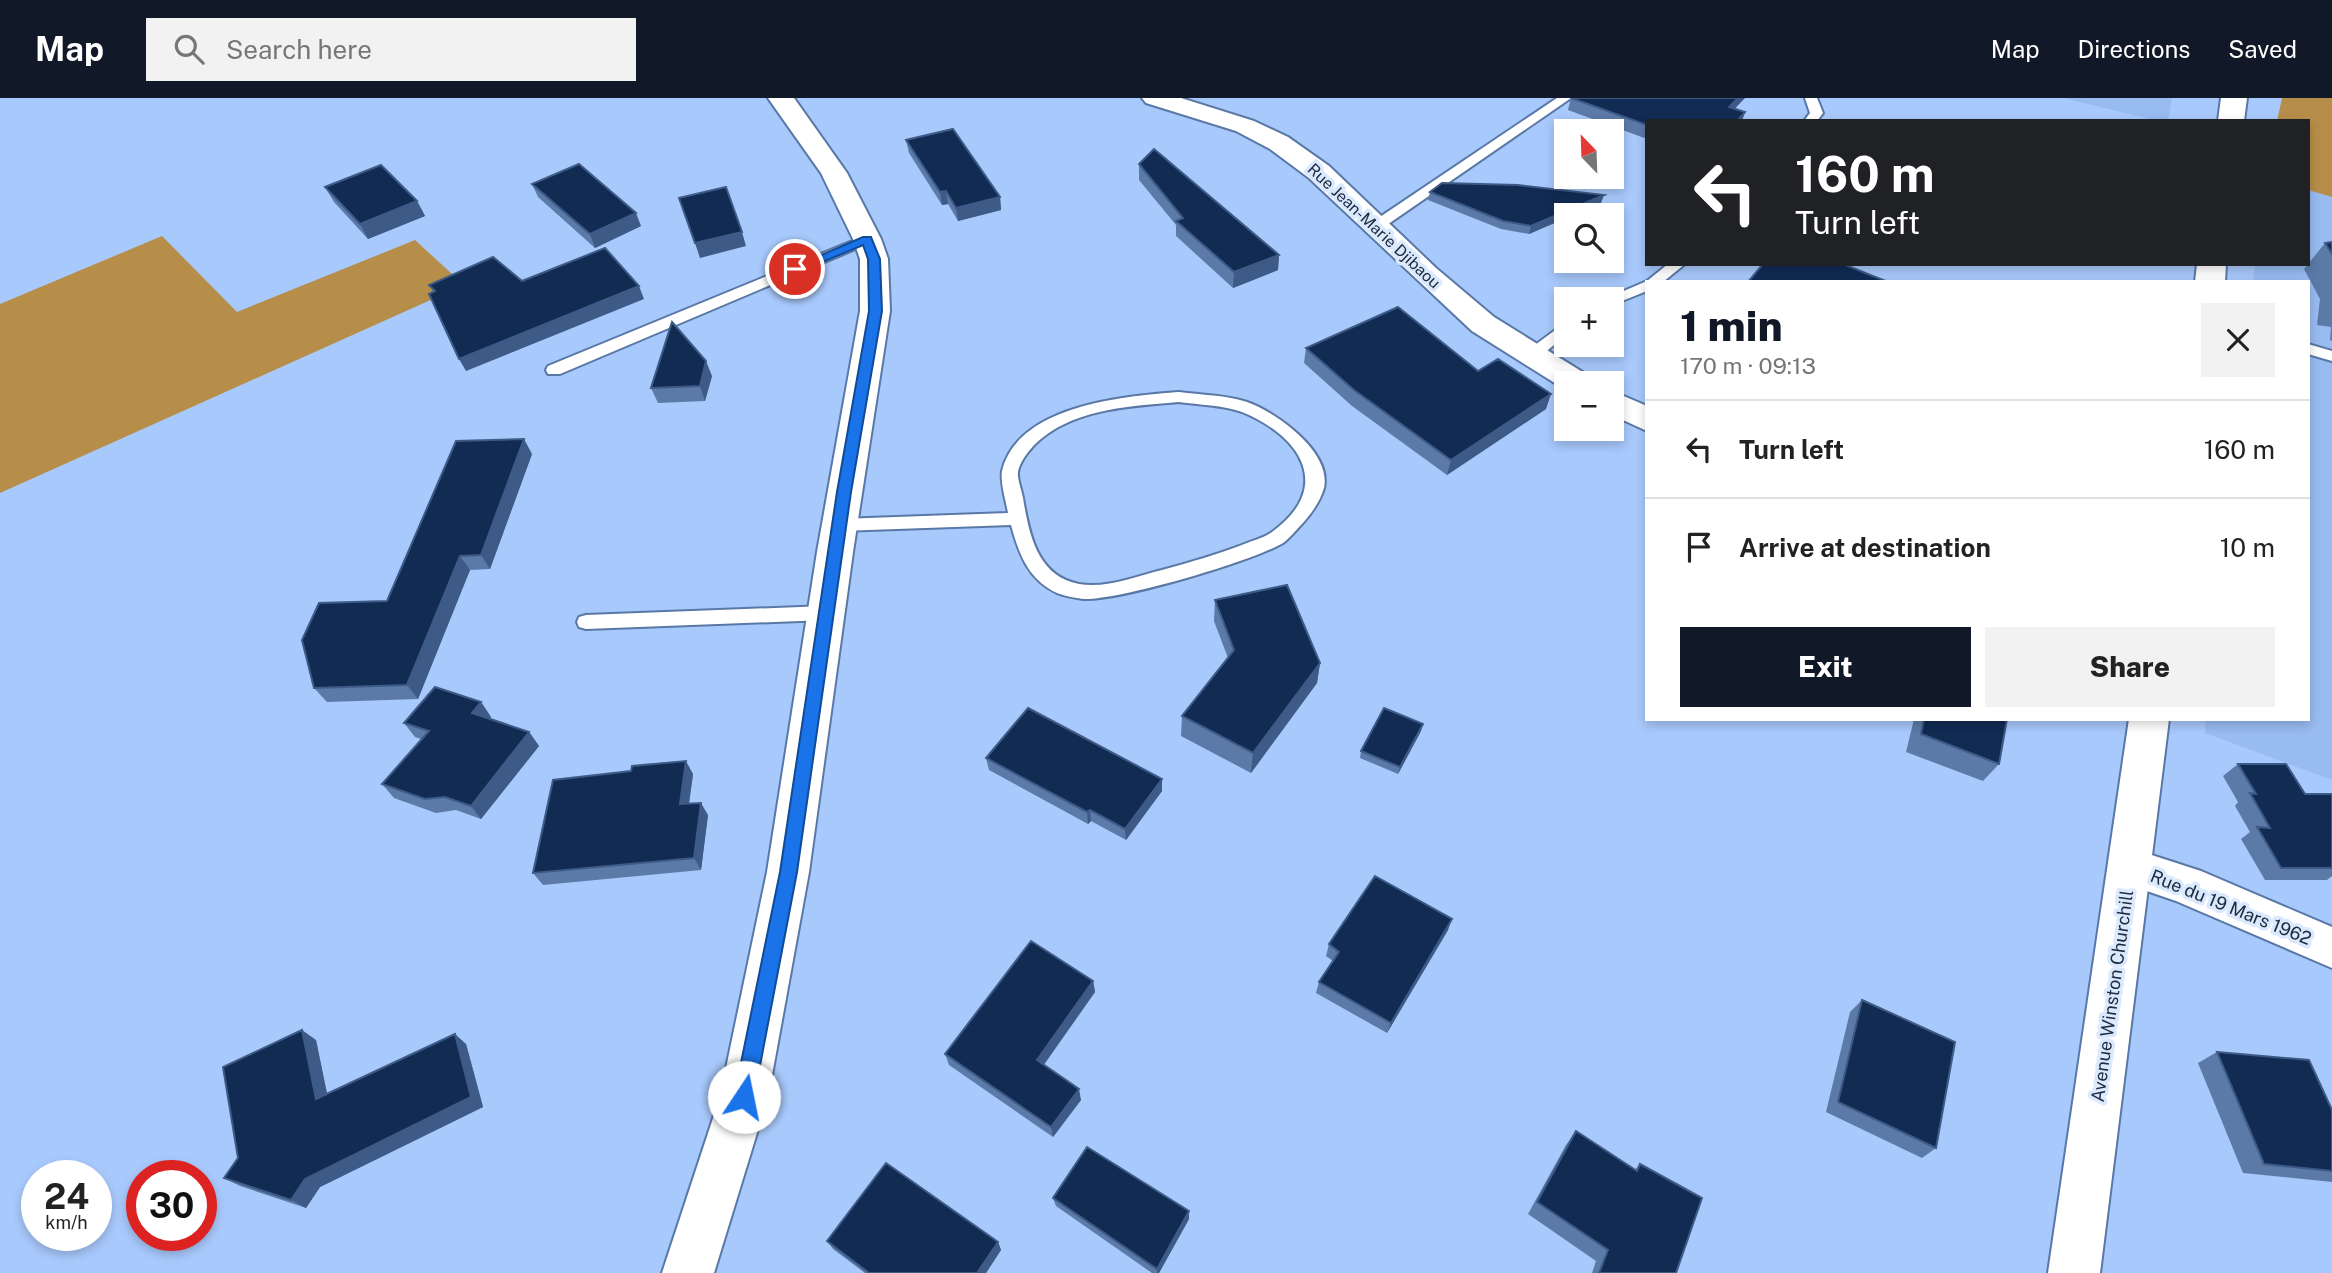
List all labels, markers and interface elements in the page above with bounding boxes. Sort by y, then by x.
search box [146,18,636,81]
text: Map [35,30,104,68]
icon: search [170,30,208,68]
text: Search here [226,34,372,65]
text: Map [1991,35,2040,63]
text: Directions [2078,35,2190,63]
text: Saved [2228,35,2297,63]
north arrow [1554,119,1624,189]
map controls [1554,119,1624,441]
text: 160 m [1795,145,1935,203]
icon: left [1680,147,1771,238]
street label: Rue Jean-Marie Djibaou [1304,160,1444,292]
button: search [1554,203,1624,273]
text: Turn left [1795,204,1920,241]
pin [765,239,825,299]
icon: arrive [776,250,814,288]
button: + [1554,287,1624,357]
text: 1 min [1680,301,1783,350]
button: close [2201,303,2275,377]
text: 170 m · 09:13 [1680,352,1816,379]
button: − [1554,371,1624,441]
icon: left [1680,430,1718,468]
text: Turn left [1739,434,1844,465]
text: 160 m [2204,434,2275,465]
icon: arrive [1680,528,1718,566]
text: Arrive at destination [1739,532,1991,563]
text: 10 m [2220,532,2275,563]
button: Exit [1680,627,1971,707]
button: Share [1985,627,2275,707]
street label: Rue du 19 Mars 1962 [2147,865,2315,949]
street label: Avenue Winston Churchill [2087,889,2137,1103]
position arrow [707,1060,781,1134]
speed limit sign: 30 [126,1160,217,1251]
text: 24 [44,1176,89,1217]
text: km/h [45,1212,88,1233]

